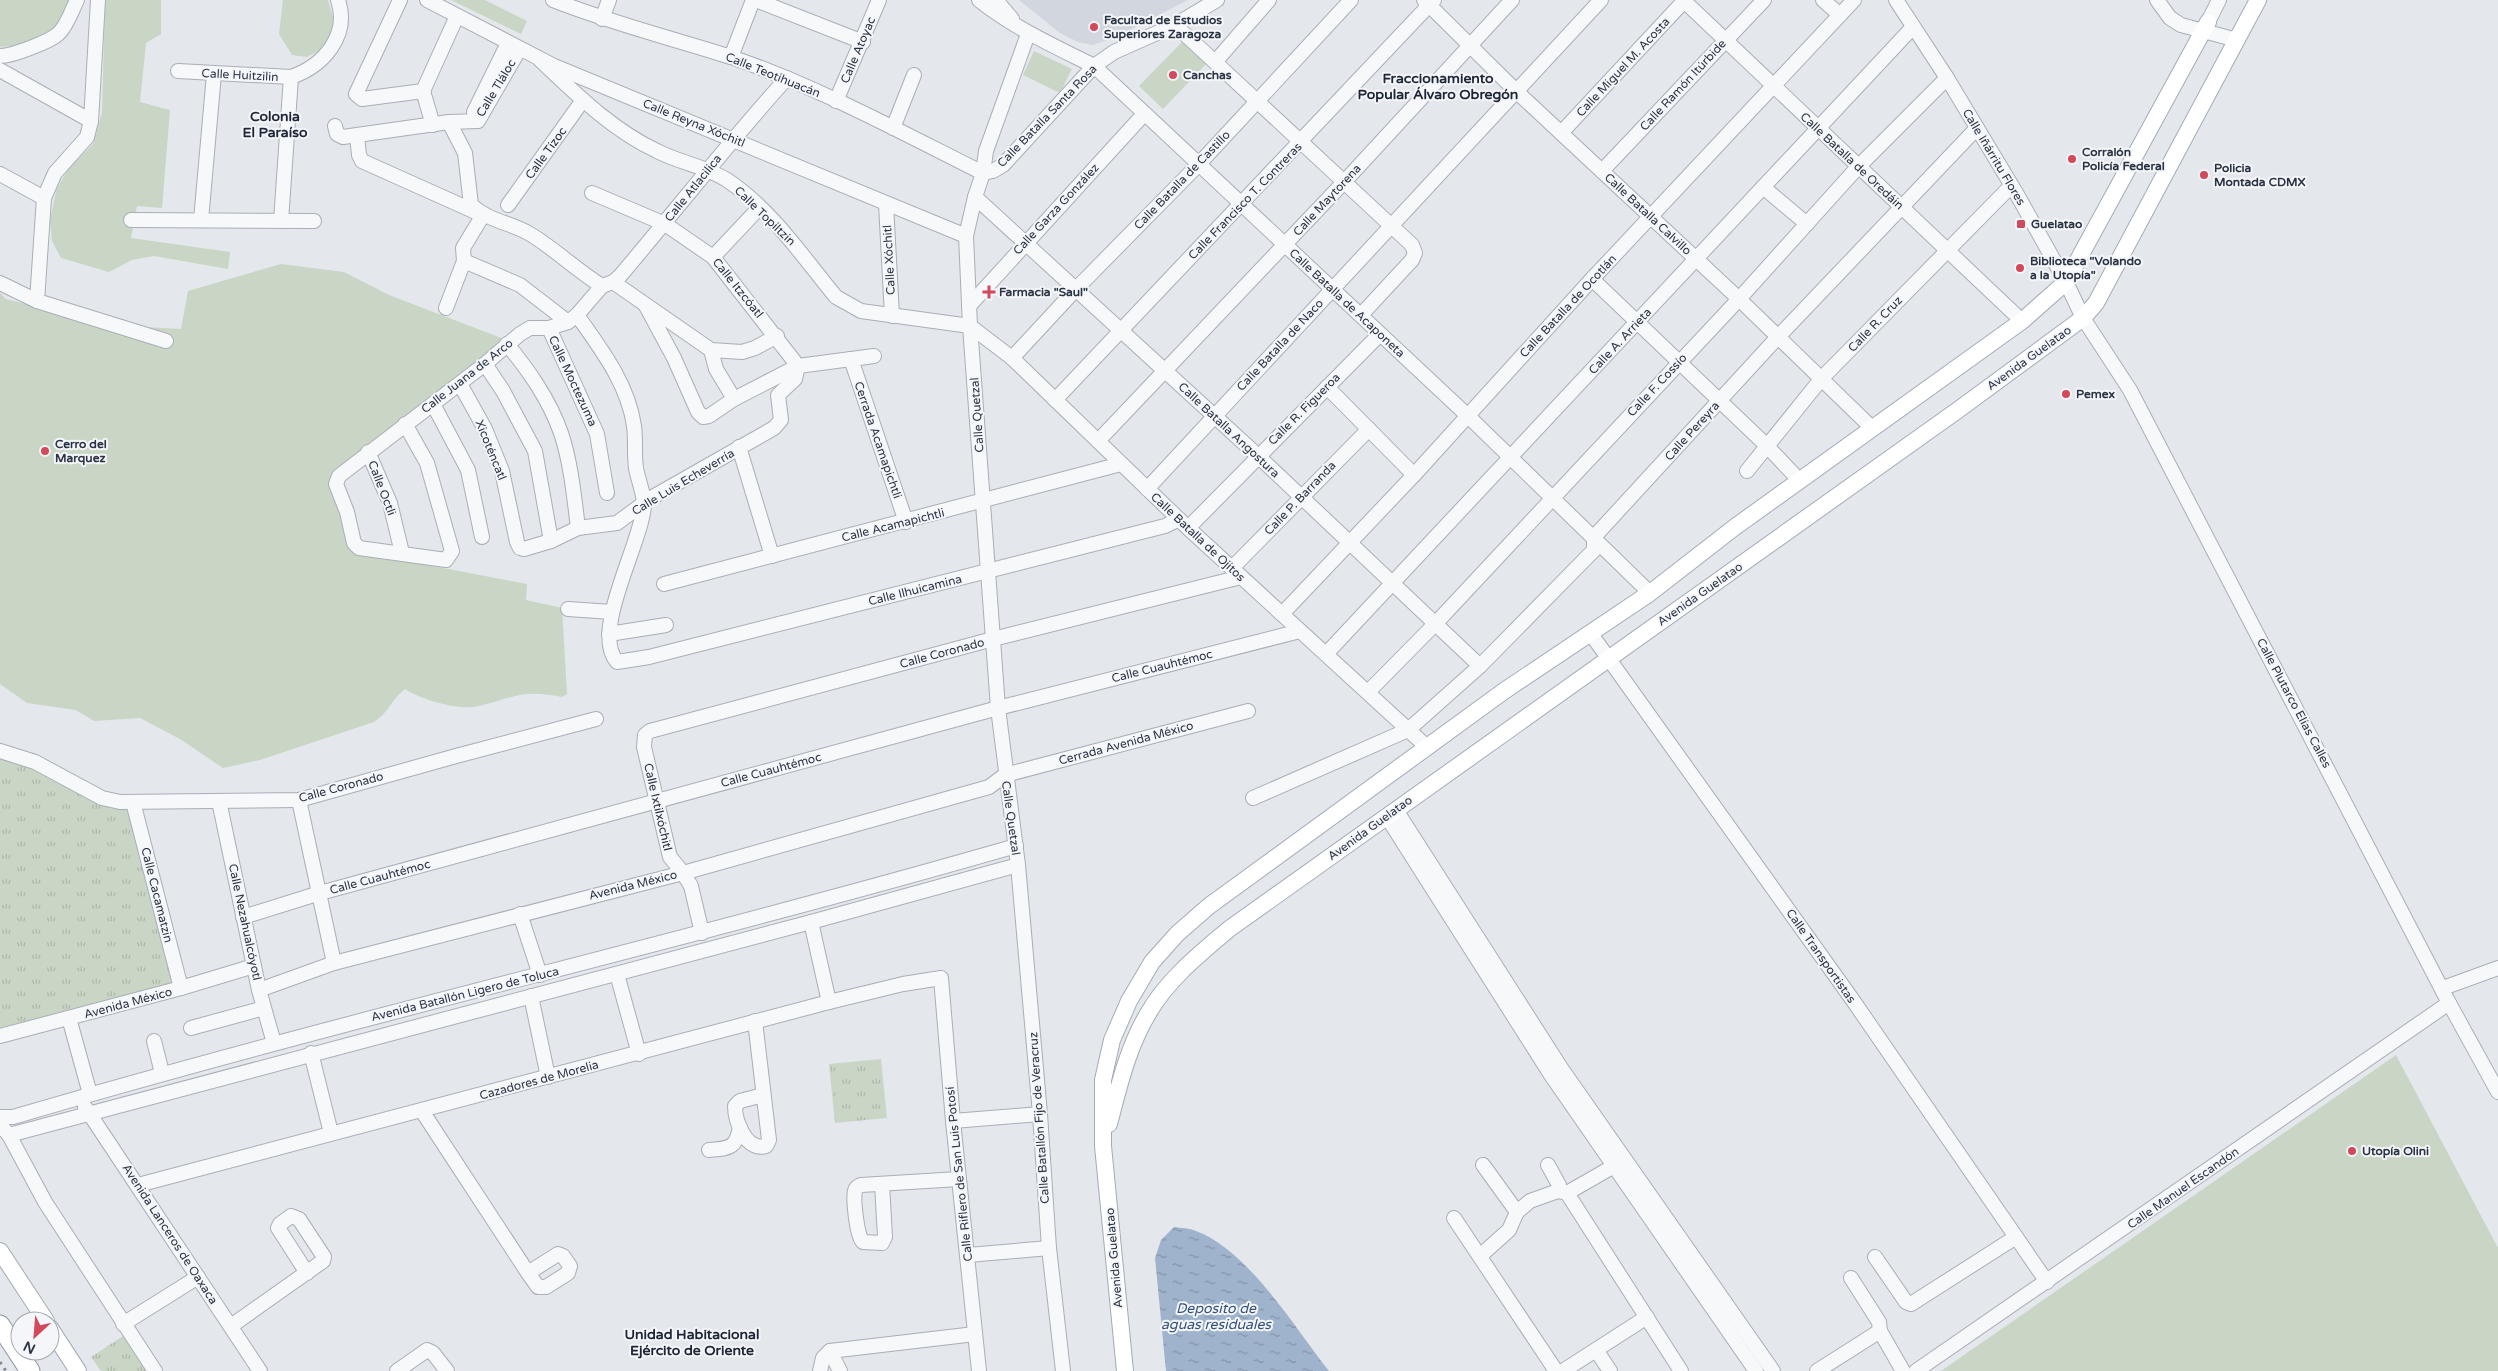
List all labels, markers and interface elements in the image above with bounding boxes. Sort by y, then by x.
place label: Facultad de Estudios Superiores Zaragoza [1104,13,1222,42]
street label: Calle Miguel M. Acosta [1573,14,1673,120]
street label: Calle Atoyac [838,15,878,85]
marker: Facultad de Estudios Superiores Zaragoza [1088,21,1100,33]
street label: Calle Ramón Itúrbide [1637,36,1729,134]
street label: Calle Teotihuacán [724,50,822,100]
street label: Calle Tláloc [473,57,519,119]
street label: Calle Batalla Santa Rosa [994,62,1100,170]
street label: Calle Huitzilin [201,66,279,84]
place label: Canchas [1183,68,1232,82]
marker: Canchas [1167,69,1179,81]
district label: Fraccionamiento Popular Álvaro Obregón [1358,70,1518,103]
street label: Calle Reyna Xóchitl [641,96,747,150]
street label: Calle Iñárritu Flores [1960,106,2028,208]
district label: Colonia El Paraíso [243,108,308,141]
street label: Calle Batalla de Oredáin [1797,110,1907,212]
street label: Calle Tízoc [522,124,570,182]
street label: Calle Batalla de Castillo [1131,128,1233,232]
street label: Calle Francisco T. Contreras [1185,140,1305,262]
place label: Corralón Policía Federal [2082,145,2165,173]
street label: Calle Atlacilica [662,152,724,224]
marker: Corralón Policía Federal [2066,153,2078,165]
street label: Calle Garza González [1010,161,1102,257]
street label: Calle Maytorena [1290,161,1364,239]
place label: Policia Montada CDMX [2214,161,2306,189]
marker: Policia Montada CDMX [2198,169,2210,181]
street label: Calle Batalla Calvillo [1602,170,1694,258]
street label: Calle Topiltzin [732,183,798,249]
place label: Guelatao [2031,217,2082,231]
marker: Guelatao [2015,218,2027,230]
street label: Calle Xóchitl [880,225,898,295]
street label: Calle Batalla de Acaponeta [1286,246,1408,360]
street label: Calle Batalla de Ocotlán [1517,252,1619,360]
place label: Biblioteca "Volando a la Utopía" [2030,254,2141,283]
street label: Calle Itzcóatl [710,255,766,321]
marker: Biblioteca "Volando a la Utopía" [2014,262,2026,274]
place label: Farmacia "Saul" [999,285,1088,299]
marker: Farmacia "Saul" [983,286,995,298]
street label: Calle R. Cruz [1845,293,1905,355]
street label: Calle Batalla de Naco [1234,296,1326,394]
street label: Calle A. Arrieta [1586,305,1654,377]
street label: Avenida Guelatao [1984,323,2074,393]
street label: Calle Moctezuma [546,333,600,429]
street label: Calle Juana de Arco [418,336,516,416]
street label: Calle F. Cossío [1624,351,1690,419]
street label: Calle R. Figueroa [1265,370,1343,448]
street label: Calle Quetzal [967,377,987,453]
street label: Cerrada Acamapichtli [851,380,905,500]
street label: Calle Batalla Angostura [1176,380,1282,480]
place label: Pemex [2076,387,2115,401]
marker: Pemex [2060,388,2072,400]
street label: Calle Pereyra [1662,399,1722,463]
street label: Xicoténcatl [473,418,509,482]
place label: Cerro del Marquez [55,437,107,466]
marker: Cerro del Marquez [39,445,51,457]
street label: Calle Luis Echeverría [629,446,737,518]
street label: Calle P. Barranda [1261,458,1339,538]
street label: Calle Octli [365,459,399,517]
street label: Calle Batalla de Ojitos [1148,490,1248,584]
street label: Calle Acamapichtli [840,505,946,545]
street label: Avenida Guelatao [1655,559,1745,629]
street label: Calle Ilhuicamina [867,572,963,608]
street label: Calle Coronado [898,635,986,671]
street label: Calle Plutarco Elías Calles [2254,636,2334,770]
street label: Calle Cuauhtémoc [1110,647,1214,685]
street label: Cerrada Avenida México [1057,718,1195,768]
street label: Calle Cuauhtémoc [719,750,823,790]
street label: Calle Ixtilxóchitl [641,762,675,852]
street label: Calle Coronado [297,769,385,805]
street label: Calle Quetzal [999,780,1023,856]
street label: Avenida Guelatao [1325,793,1415,863]
street label: Calle Cacamatzin [138,846,176,944]
street label: Calle Cuauhtémoc [328,857,432,897]
street label: Calle Nezahualcóyotl [226,862,264,982]
street label: Avenida México [587,867,679,903]
street label: Calle Transportistas [1783,906,1859,1006]
street label: Avenida Batallón Ligero de Toluca [370,964,560,1024]
street label: Avenida México [82,985,174,1021]
street label: Calle Batallón Fijo de Veracruz [1026,1032,1052,1204]
street label: Cazadores de Morelia [478,1057,600,1103]
street label: Calle Riflero de San Luis Potosí [943,1086,975,1262]
street label: Calle Manuel Escandón [2125,1144,2241,1232]
place label: Utopía Olini [2362,1144,2429,1159]
marker: Utopía Olini [2346,1145,2358,1157]
street label: Avenida Lanceros de Oaxaca [119,1161,221,1307]
street label: Avenida Guelatao [1103,1207,1125,1309]
water label: Deposito de aguas residuales [1161,1300,1272,1333]
north arrow [10,1311,60,1361]
district label: Unidad Habitacional Ejército de Oriente [625,1326,759,1359]
text: N [21,1337,38,1357]

